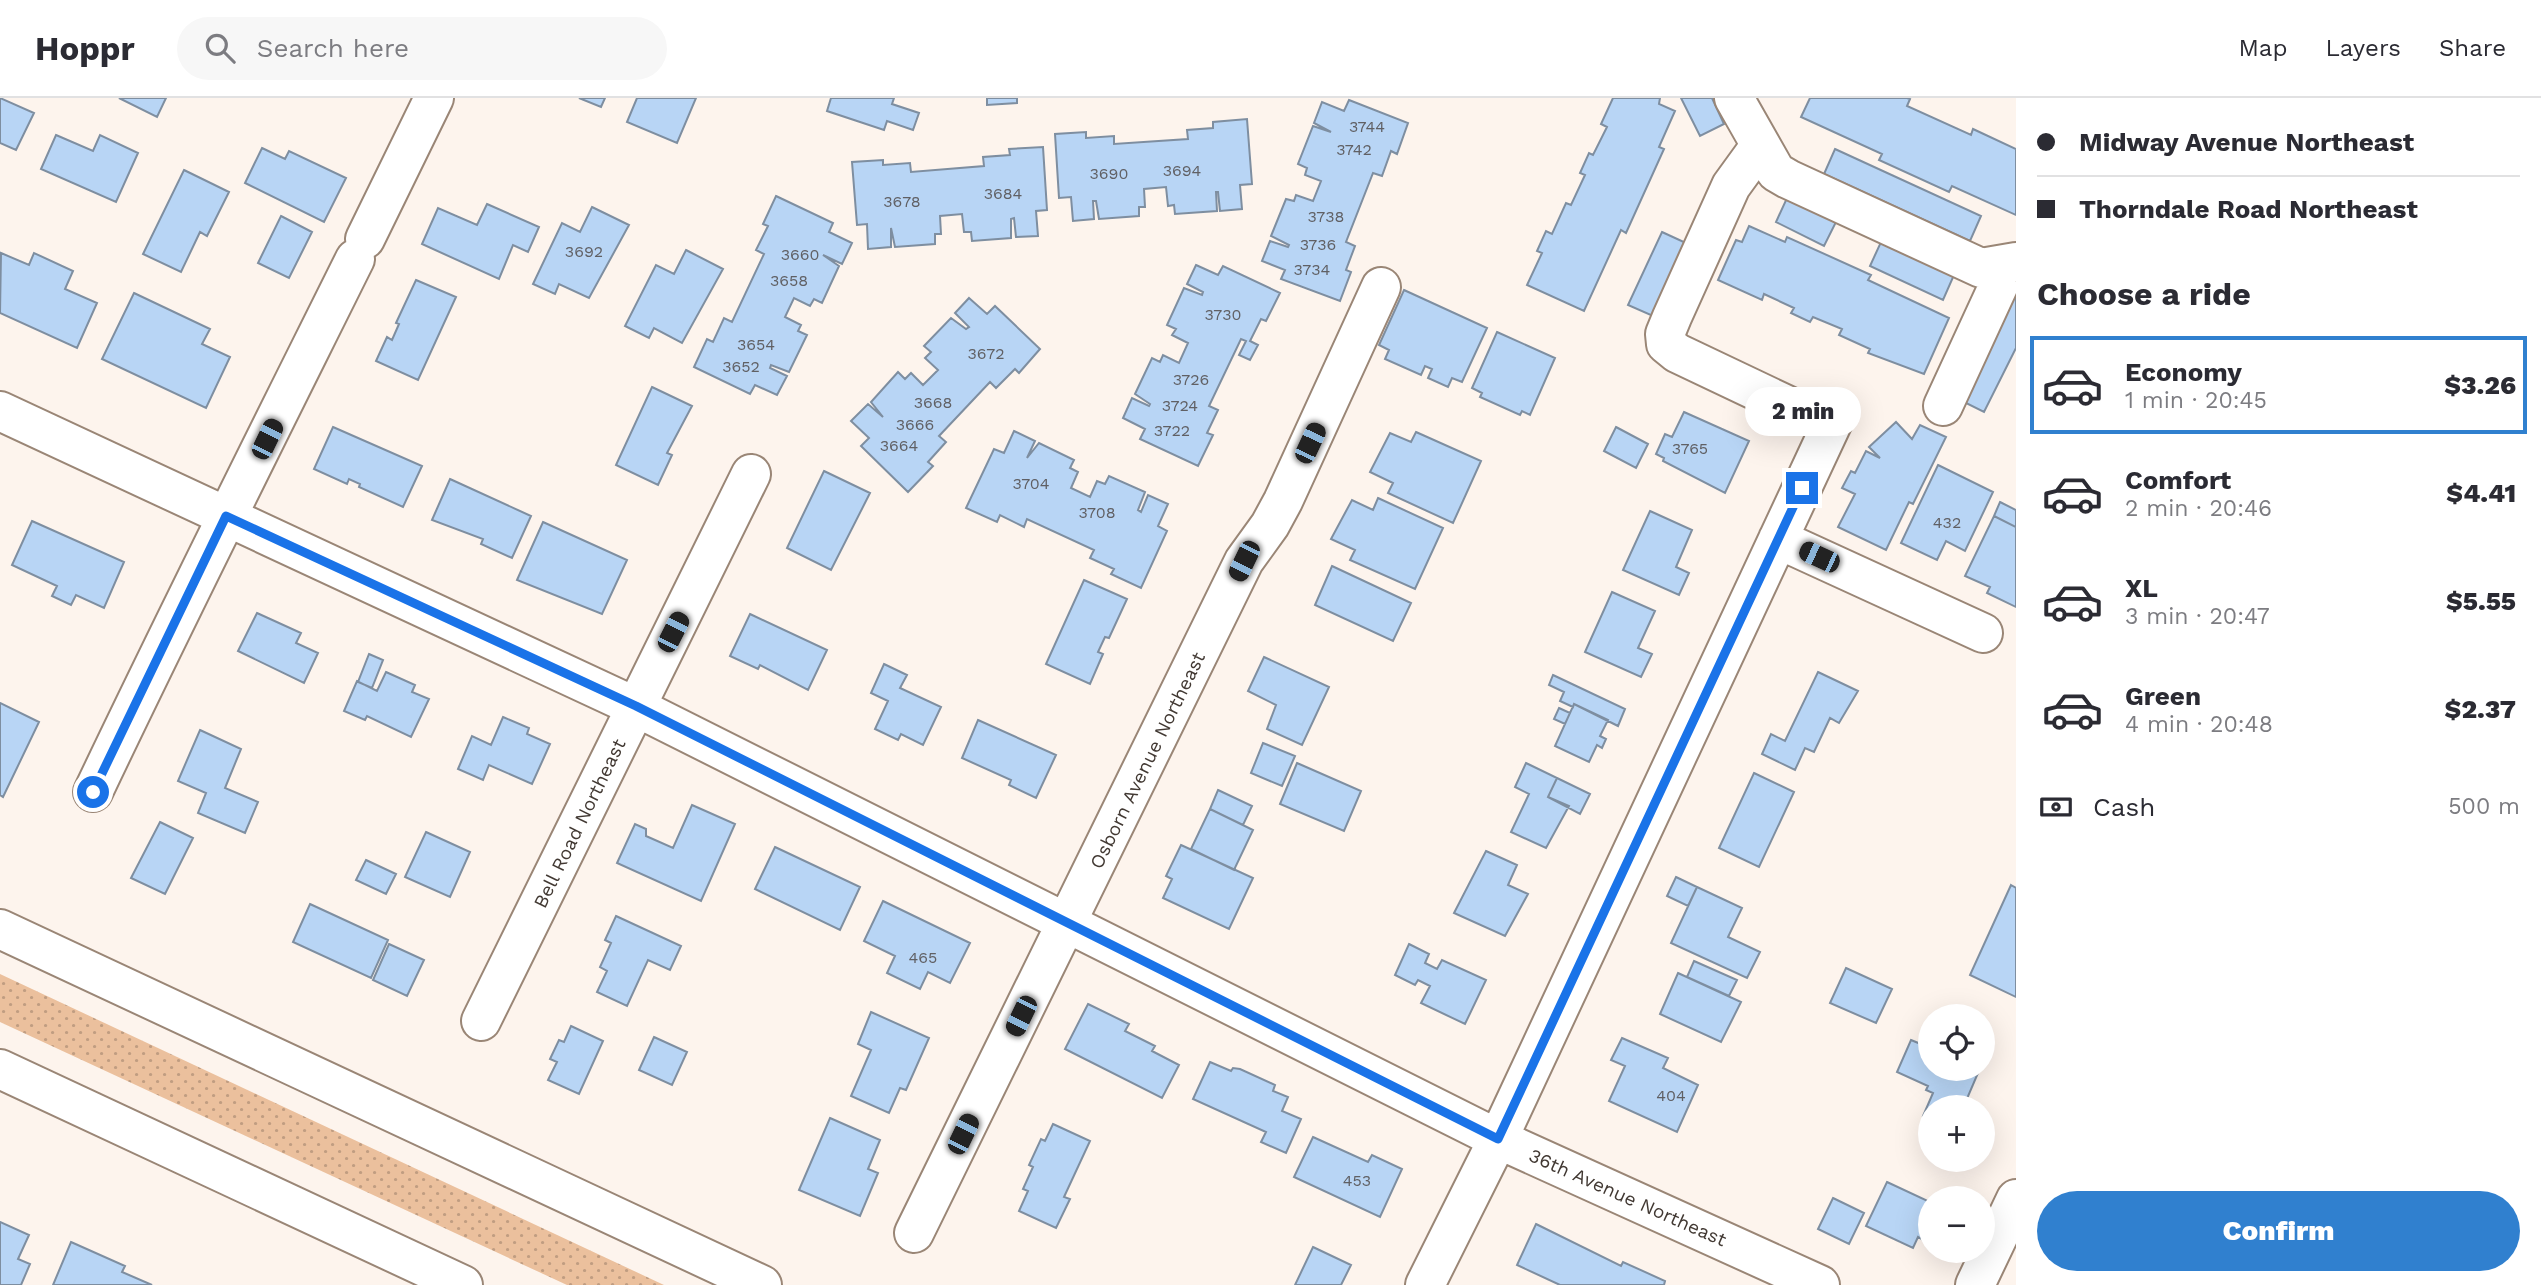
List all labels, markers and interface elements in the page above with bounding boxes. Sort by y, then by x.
search box [177,17,667,80]
text: Hoppr [35,29,135,68]
icon: search [201,29,239,67]
text: Search here [257,33,409,63]
text: Map [2239,34,2287,62]
text: Layers [2325,34,2401,62]
text: Share [2439,34,2506,62]
house number: 3744 [1349,117,1385,136]
text: Midway Avenue Northeast [2079,127,2414,157]
house number: 3742 [1336,140,1372,159]
house number: 3694 [1163,161,1202,180]
house number: 3690 [1090,164,1128,183]
house number: 3684 [984,184,1023,203]
house number: 3678 [883,192,921,211]
text: Thorndale Road Northeast [2079,194,2418,224]
house number: 3738 [1308,207,1344,226]
house number: 3736 [1300,235,1336,254]
house number: 3692 [565,242,603,261]
house number: 3660 [781,245,819,264]
house number: 3734 [1294,260,1331,279]
house number: 3658 [770,271,808,290]
text: Choose a ride [2037,275,2251,313]
house number: 3730 [1205,305,1241,324]
house number: 3654 [737,335,775,354]
house number: 3672 [967,344,1005,363]
icon: car [2041,354,2104,417]
house number: 3652 [722,357,760,376]
text: Economy [2125,357,2242,387]
house number: 3726 [1173,370,1209,389]
text: $3.26 [2444,370,2516,400]
callout: 2 min [1744,386,1860,436]
text: 1 min · 20:45 [2125,387,2267,414]
house number: 3668 [914,393,952,412]
house number: 3724 [1162,396,1198,415]
text: 2 min [1772,398,1834,425]
house number: 3666 [896,415,934,434]
car [249,416,286,462]
car [1292,420,1329,466]
house number: 3722 [1154,421,1190,440]
house number: 3664 [880,436,919,455]
house number: 3765 [1672,439,1708,458]
icon: car [2041,462,2104,525]
text: Comfort [2125,465,2231,495]
route end [1786,472,1818,504]
house number: 3704 [1012,474,1050,493]
text: $4.41 [2446,478,2516,508]
text: 2 min · 20:46 [2125,495,2272,522]
house number: 3708 [1078,503,1116,522]
house number: 432 [1933,513,1961,532]
car [1226,538,1263,584]
car [1796,539,1843,575]
icon: car [2041,570,2104,633]
text: XL [2125,573,2158,603]
text: $5.55 [2446,586,2516,616]
text: 3 min · 20:47 [2125,603,2270,630]
car [655,609,692,655]
street label: Osborn Avenue Northeast [1085,648,1210,872]
icon: car [2041,678,2104,741]
text: Green [2125,681,2201,711]
text: $2.37 [2445,694,2516,724]
text: 4 min · 20:48 [2125,711,2273,738]
street label: Bell Road Northeast [528,735,630,912]
route start [77,776,109,808]
icon: cash [2037,788,2075,826]
text: Cash [2093,792,2155,822]
text: 500 m [2448,793,2520,820]
house number: 465 [909,948,937,967]
car [1003,993,1040,1039]
map controls [1918,1004,1995,1263]
button: locate [1918,1004,1995,1081]
house number: 404 [1656,1086,1686,1105]
button: + [1918,1095,1995,1172]
car [945,1111,982,1157]
street label: 36th Avenue Northeast [1526,1144,1730,1251]
house number: 453 [1343,1171,1371,1190]
button: − [1918,1186,1995,1263]
button: Confirm [2037,1191,2520,1271]

